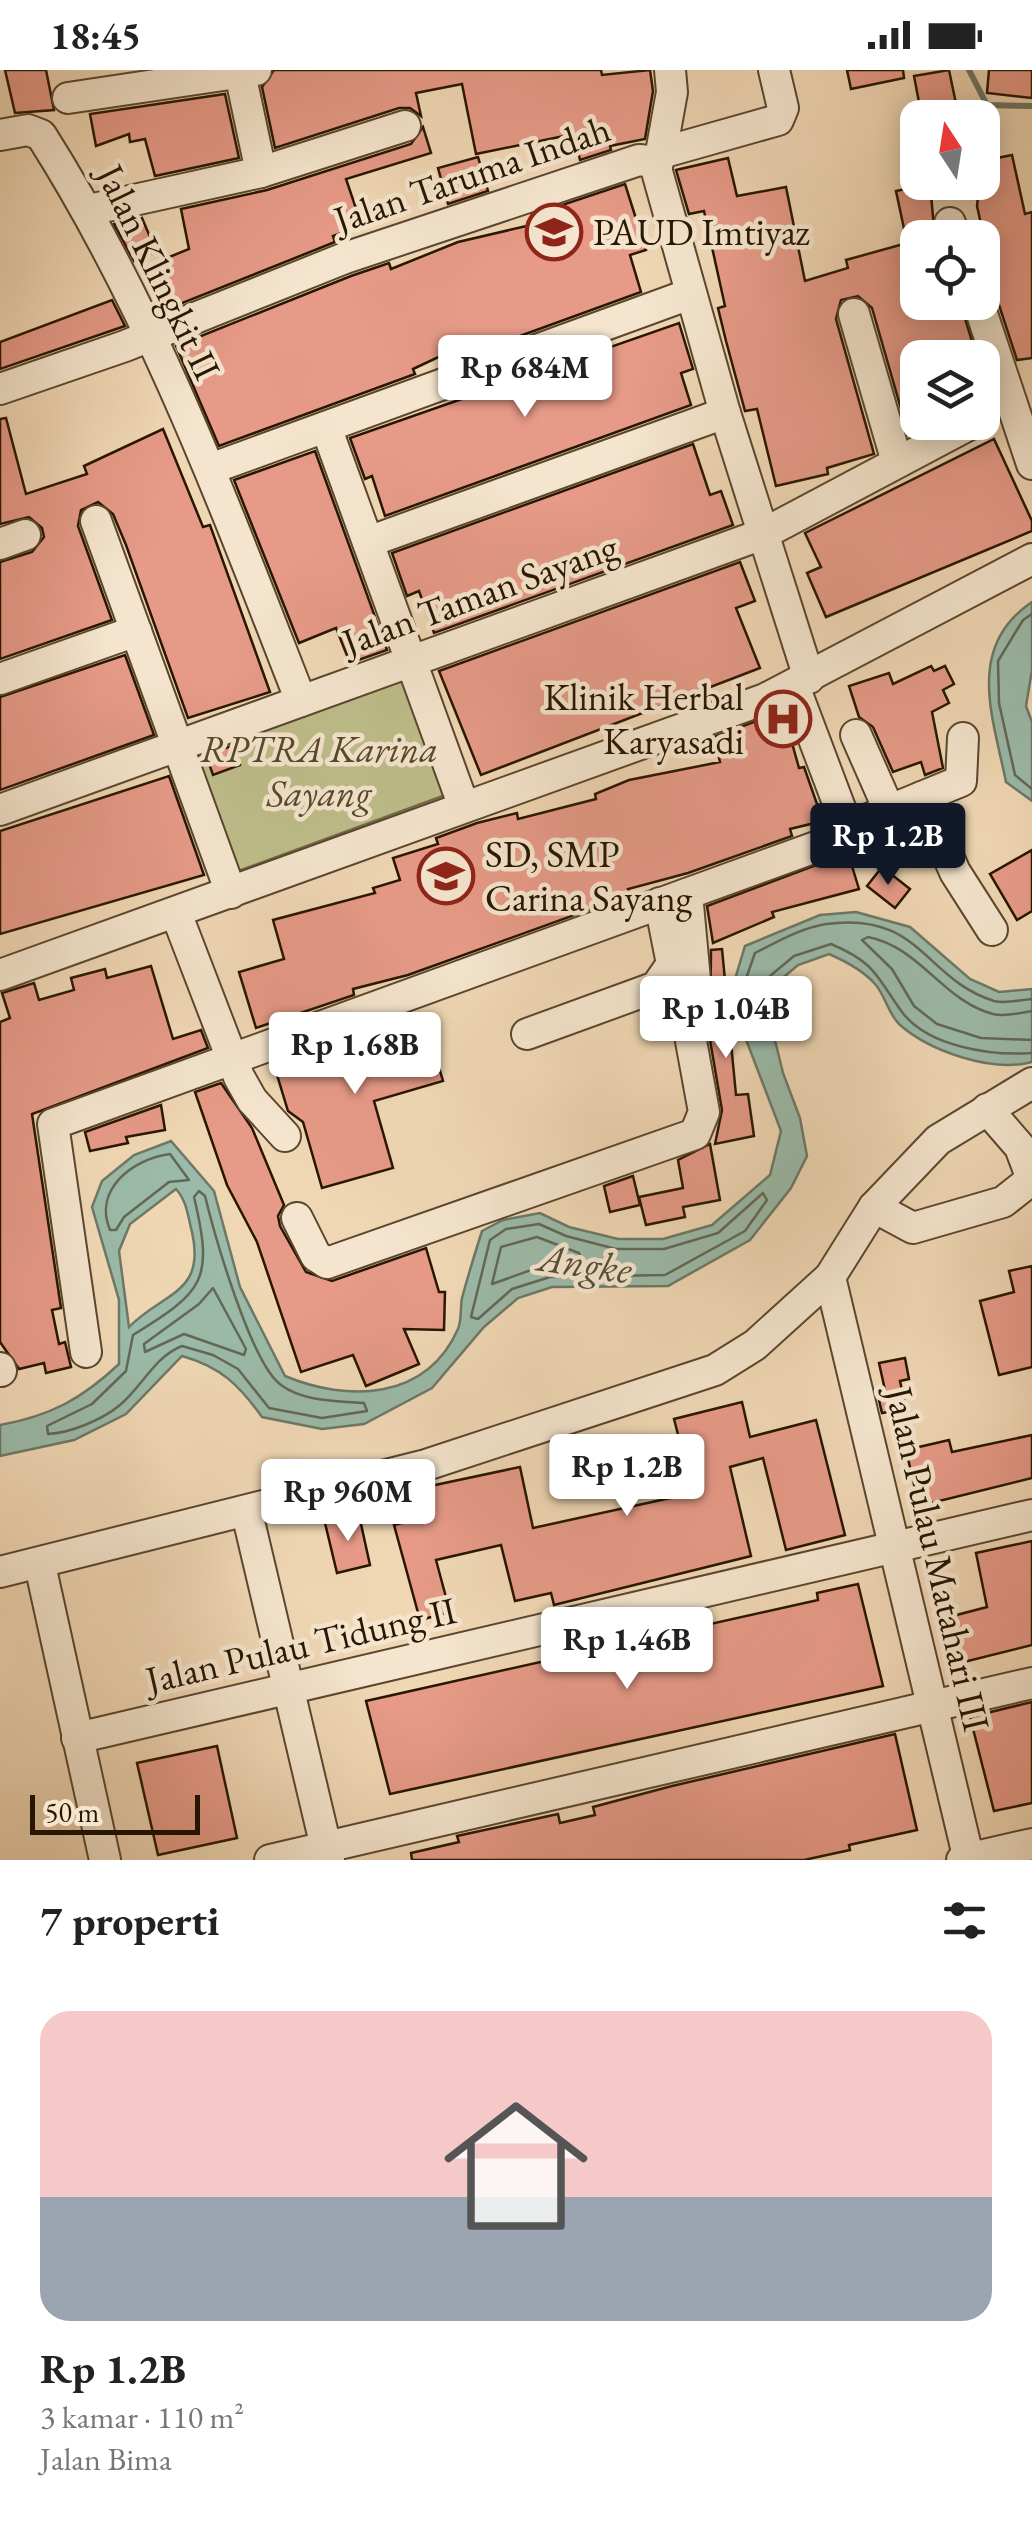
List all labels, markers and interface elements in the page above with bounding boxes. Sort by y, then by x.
text: 18:45 [50,11,141,60]
north arrow [900,100,1000,200]
map controls [900,100,1000,440]
street label: Jalan Taruma Indah [325,103,616,245]
street label: Jalan Klingkit II [85,153,233,387]
school or university icon: PAUD Imtiyaz [524,202,584,262]
place label: PAUD Imtiyaz [593,207,810,256]
button: locate [900,220,1000,320]
pin: Rp 684M [433,335,617,420]
button: layers [900,340,1000,440]
text: Rp 684M [460,346,590,388]
street label: Jalan Taman Sayang [333,521,625,667]
place label: Klinik Herbal Karyasadi [544,672,744,765]
hospital icon: Klinik Herbal Karyasadi [753,689,813,749]
park label: RPTRA Karina Sayang [200,724,438,817]
pin: Rp 1.2B [796,803,980,888]
text: Rp 1.2B [832,814,944,856]
place label: SD, SMP Carina Sayang [485,829,693,922]
school or university icon: SD, SMP Carina Sayang [416,846,476,906]
pin: Rp 1.04B [623,976,829,1061]
text: Rp 1.04B [662,987,790,1029]
pin: Rp 1.68B [252,1012,458,1097]
text: Rp 1.68B [291,1023,419,1065]
water label: Angke [532,1230,636,1295]
street label: Jalan Pulau Matahari III [874,1379,1002,1736]
pin: Rp 1.2B [535,1434,719,1519]
text: Rp 1.2B [571,1445,683,1487]
pin: Rp 960M [256,1459,440,1544]
text: Rp 960M [283,1470,413,1512]
street label: Jalan Pulau Tidung II [138,1585,461,1705]
pin: Rp 1.46B [524,1607,730,1692]
text: Rp 1.46B [563,1618,691,1660]
scale bar [30,1790,200,1834]
text: 50 m [45,1794,99,1830]
text: 7 properti [40,1893,220,1948]
icon: filters [937,1893,992,1948]
icon: home [426,2076,606,2256]
text: Rp 1.2B [40,2341,186,2396]
text: 3 kamar · 110 m² [40,2396,244,2438]
text: Jalan Bima [40,2438,172,2480]

